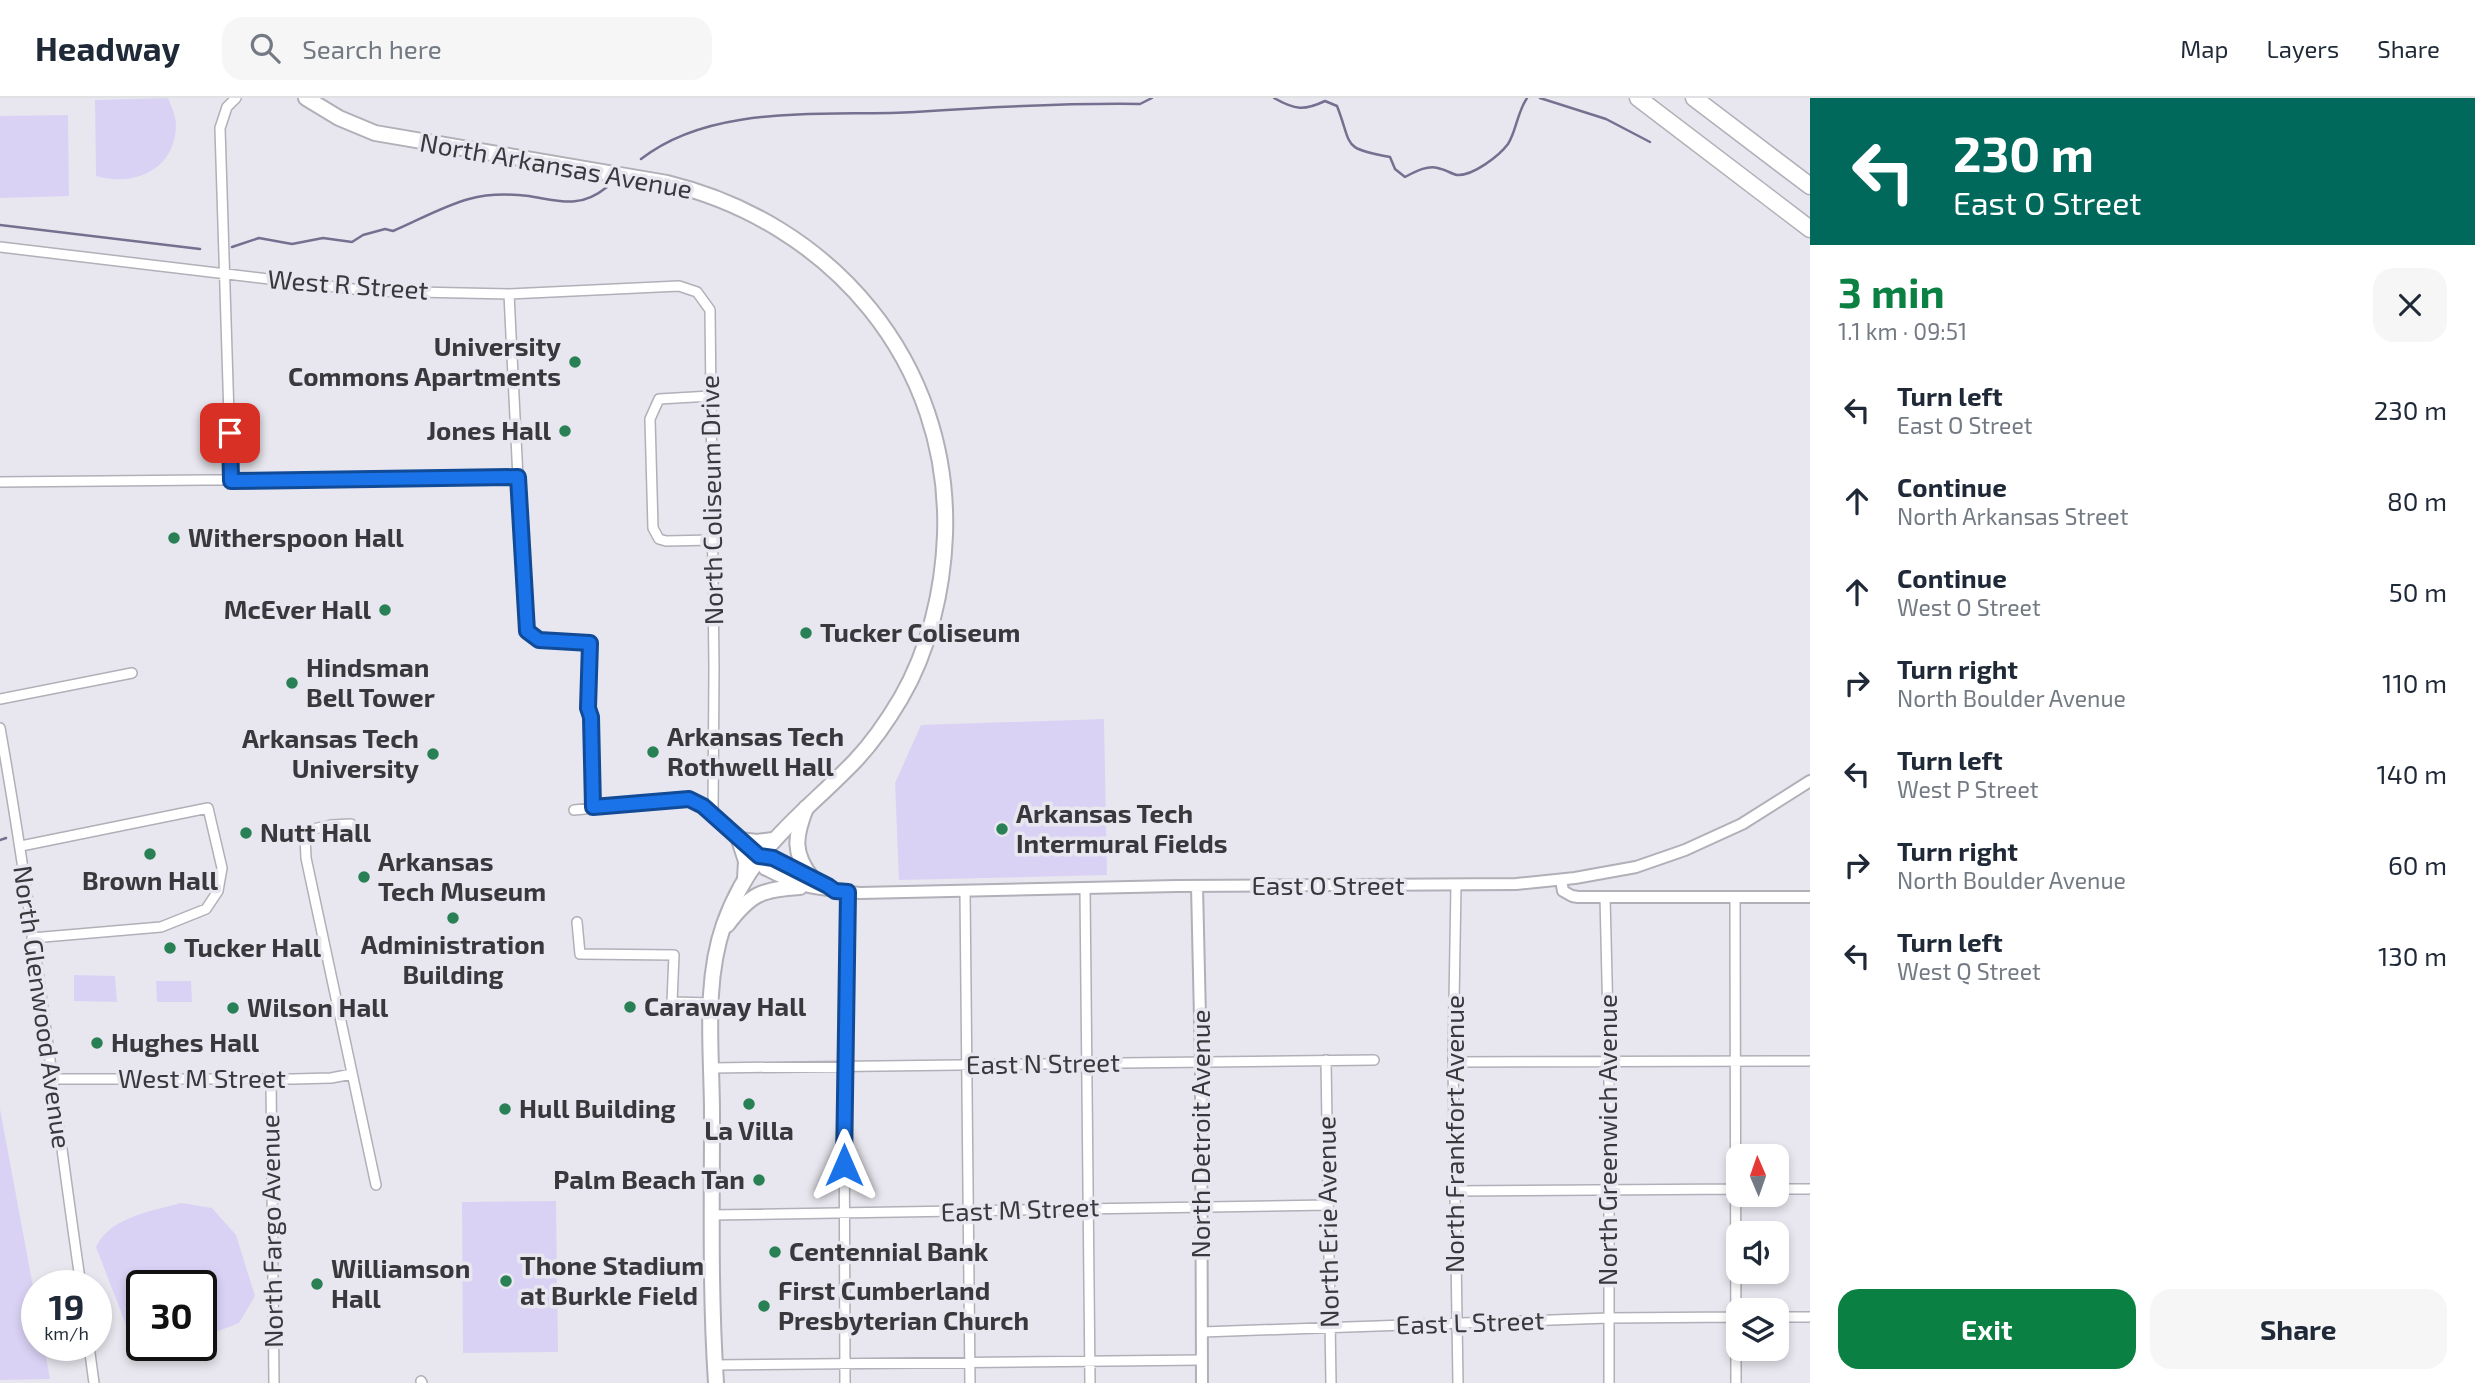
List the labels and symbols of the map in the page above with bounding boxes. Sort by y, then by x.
street label: North Arkansas Avenue [418,125,695,204]
street label: West R Street [267,262,430,305]
place label: University Commons Apartments [288,330,561,391]
marker: University Commons Apartments [567,354,583,370]
street label: North Coliseum Drive [693,375,728,625]
pin [200,403,260,463]
place label: Jones Hall [426,414,551,445]
marker: Jones Hall [557,423,573,439]
place label: Witherspoon Hall [188,521,404,552]
marker: Witherspoon Hall [166,530,182,546]
place label: McEver Hall [224,593,371,624]
marker: McEver Hall [377,602,393,618]
place label: Tucker Coliseum [820,616,1020,647]
marker: Tucker Coliseum [798,625,814,641]
place label: Hindsman Bell Tower [306,651,435,712]
marker: Hindsman Bell Tower [284,675,300,691]
place label: Arkansas Tech Rothwell Hall [667,720,844,781]
place label: Arkansas Tech University [242,722,419,784]
marker: Arkansas Tech Rothwell Hall [645,744,661,760]
marker: Arkansas Tech University [425,746,441,762]
place label: Arkansas Tech Intermural Fields [1016,797,1228,858]
place label: Nutt Hall [260,816,371,847]
marker: Arkansas Tech Intermural Fields [994,821,1010,837]
marker: Nutt Hall [238,825,254,841]
place label: Arkansas Tech Museum [378,845,546,906]
marker: Brown Hall [142,846,158,862]
street label: North Glenwood Avenue [8,863,79,1150]
place label: Brown Hall [82,864,218,895]
marker: Arkansas Tech Museum [356,869,372,885]
street label: East O Street [1251,869,1405,900]
marker: Administration Building [445,910,461,926]
place label: Administration Building [361,928,545,989]
place label: Tucker Hall [184,931,321,962]
marker: Tucker Hall [162,940,178,956]
place label: Caraway Hall [644,990,807,1022]
place label: Wilson Hall [247,991,389,1022]
street label: North Greenwich Avenue [1591,994,1622,1286]
street label: North Frankfort Avenue [1438,995,1469,1273]
marker: Caraway Hall [622,999,638,1015]
marker: Wilson Hall [225,1000,241,1016]
street label: North Detroit Avenue [1184,1010,1215,1258]
place label: Hughes Hall [111,1026,260,1057]
marker: Hughes Hall [89,1035,105,1051]
street label: East N Street [966,1046,1120,1079]
street label: West M Street [118,1062,286,1093]
place label: Hull Building [519,1092,676,1123]
marker: La Villa [741,1096,757,1112]
marker: Hull Building [497,1101,513,1117]
street label: North Fargo Avenue [253,1114,288,1348]
place label: La Villa [704,1114,794,1145]
street label: North Erie Avenue [1309,1116,1344,1328]
position arrow [807,1128,881,1202]
north arrow [1726,1144,1788,1208]
place label: Palm Beach Tan [553,1163,745,1194]
marker: Palm Beach Tan [751,1172,767,1188]
street label: East M Street [940,1190,1100,1227]
place label: Centennial Bank [789,1235,989,1266]
marker: Centennial Bank [767,1244,783,1260]
place label: Thone Stadium at Burkle Field [520,1249,704,1310]
place label: Williamson Hall [331,1252,470,1313]
speed limit sign: 30 [126,1270,217,1361]
marker: Thone Stadium at Burkle Field [498,1273,514,1289]
place label: First Cumberland Presbyterian Church [778,1274,1029,1336]
marker: Williamson Hall [309,1276,325,1292]
marker: First Cumberland Presbyterian Church [756,1298,772,1314]
street label: East L Street [1395,1303,1545,1340]

